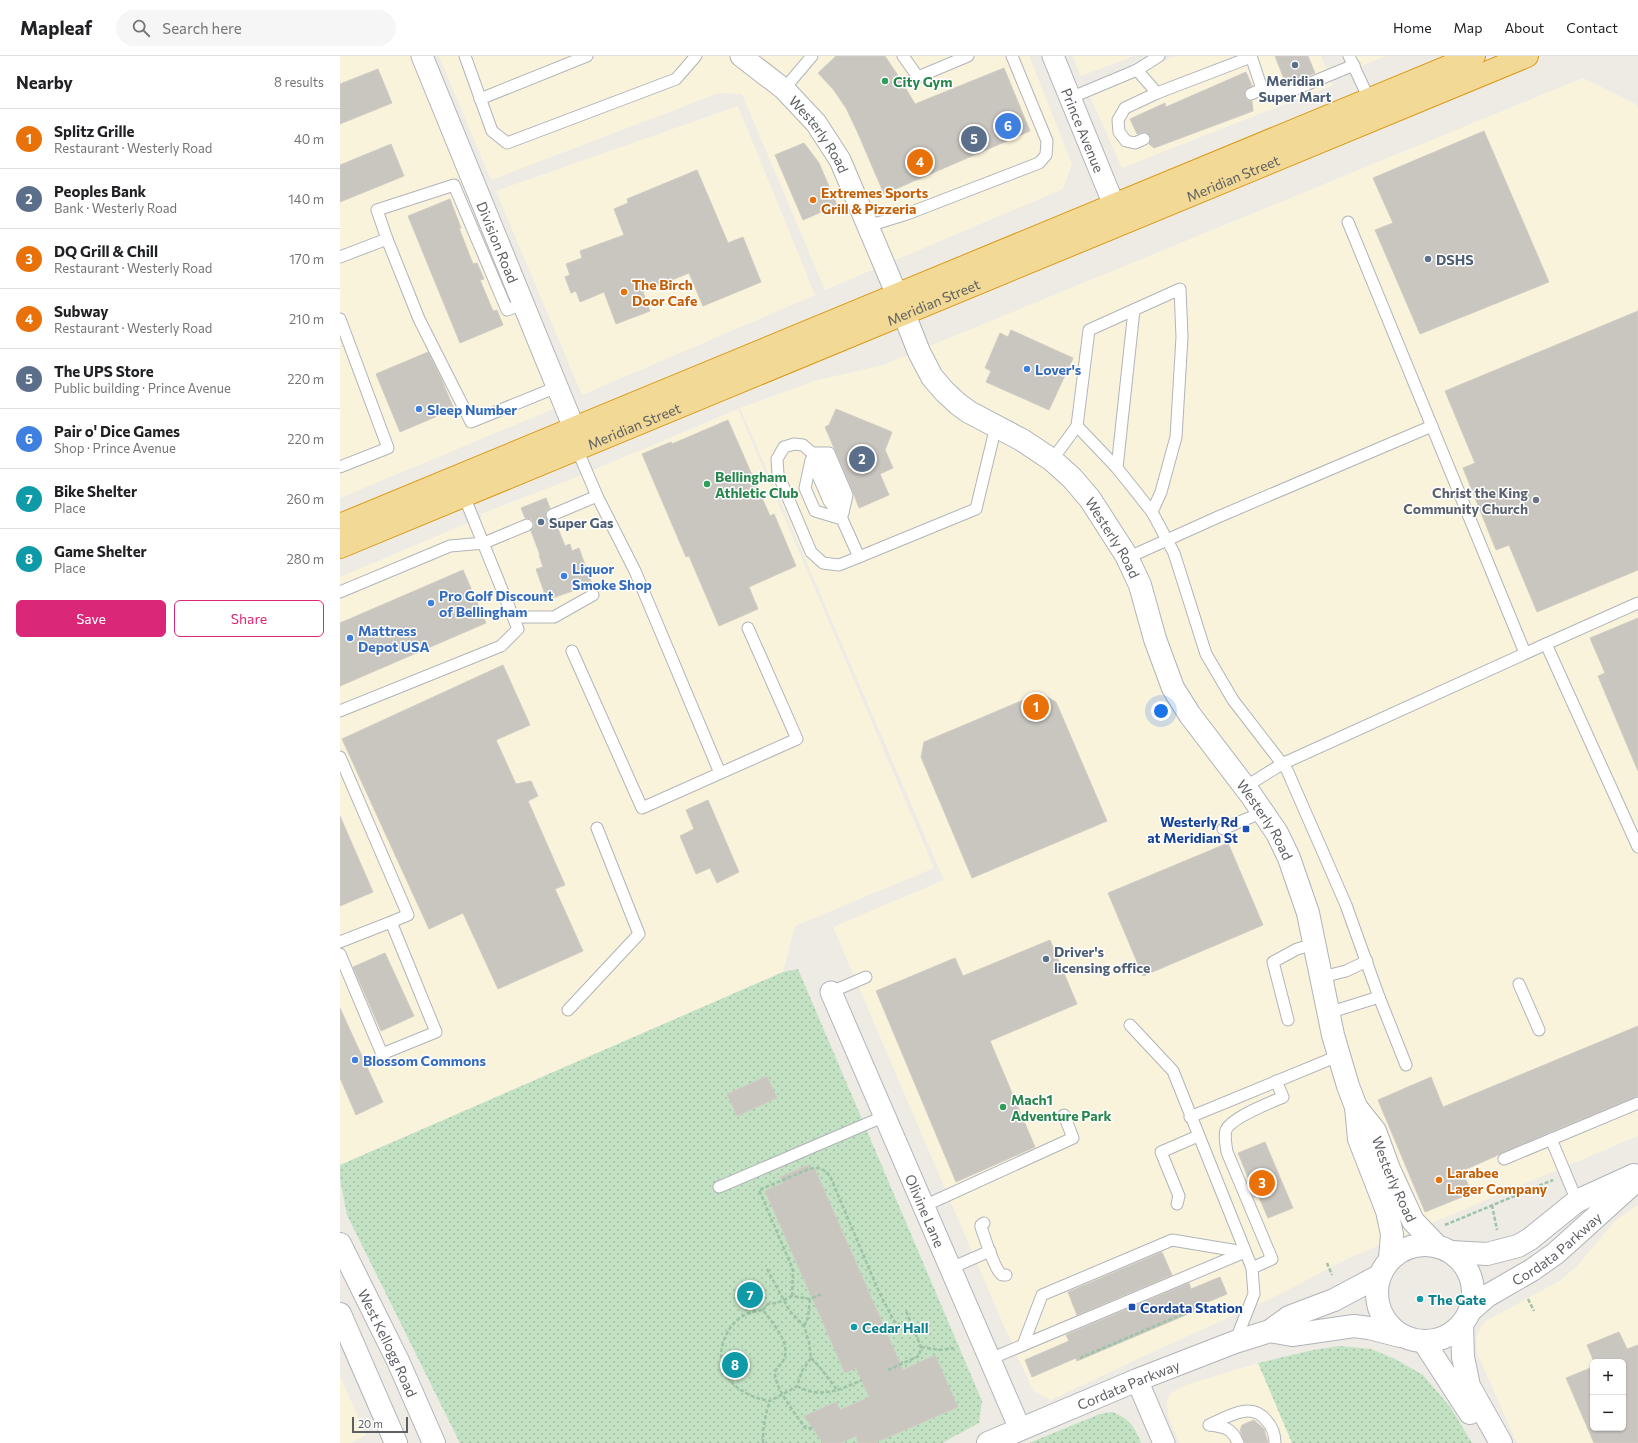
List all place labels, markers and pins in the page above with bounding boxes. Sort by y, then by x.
marker: Meridian Super Mart [1290,60,1300,70]
place label: Meridian Super Mart [1259,72,1332,105]
place label: City Gym [893,73,952,90]
marker: City Gym [880,76,890,86]
pin: 6 [995,111,1021,141]
pin: 5 [961,124,987,154]
pin: 4 [907,147,933,177]
place label: Extremes Sports Grill & Pizzeria [821,184,929,217]
marker: Extremes Sports Grill & Pizzeria [808,195,818,205]
place label: DSHS [1436,251,1474,268]
marker: DSHS [1423,254,1433,264]
place label: The Birch Door Cafe [632,276,697,309]
marker: The Birch Door Cafe [619,287,629,297]
place label: Lover's [1035,361,1082,378]
marker: Lover's [1022,364,1032,374]
place label: Sleep Number [427,401,517,418]
marker: Sleep Number [414,404,424,414]
pin: 2 [849,444,875,474]
place label: Bellingham Athletic Club [715,468,799,501]
marker: Bellingham Athletic Club [702,479,712,489]
place label: Christ the King Community Church [1403,484,1528,517]
marker: Christ the King Community Church [1531,495,1541,505]
place label: Super Gas [549,514,614,531]
marker: Super Gas [536,517,546,527]
place label: Liquor Smoke Shop [572,560,652,593]
marker: Liquor Smoke Shop [559,571,569,581]
place label: Pro Golf Discount of Bellingham [439,587,553,620]
marker: Pro Golf Discount of Bellingham [426,598,436,608]
place label: Mattress Depot USA [358,622,430,655]
marker: Mattress Depot USA [345,633,355,643]
pin: 1 [1023,692,1049,722]
place label: Westerly Rd at Meridian St [1147,813,1238,846]
marker: Westerly Rd at Meridian St [1241,824,1251,834]
place label: Driver's licensing office [1054,943,1150,976]
marker: Driver's licensing office [1041,954,1051,964]
place label: Blossom Commons [363,1052,486,1069]
marker: Blossom Commons [350,1055,360,1065]
place label: Mach1 Adventure Park [1011,1091,1111,1124]
marker: Mach1 Adventure Park [998,1102,1008,1112]
place label: Larabee Lager Company [1447,1164,1548,1197]
pin: 3 [1249,1168,1275,1198]
marker: Larabee Lager Company [1434,1175,1444,1185]
pin: 7 [737,1280,763,1310]
place label: The Gate [1428,1291,1486,1308]
marker: The Gate [1415,1294,1425,1304]
place label: Cordata Station [1140,1299,1243,1316]
marker: Cordata Station [1127,1302,1137,1312]
place label: Cedar Hall [862,1319,928,1336]
marker: Cedar Hall [849,1322,859,1332]
pin: 8 [722,1350,748,1380]

